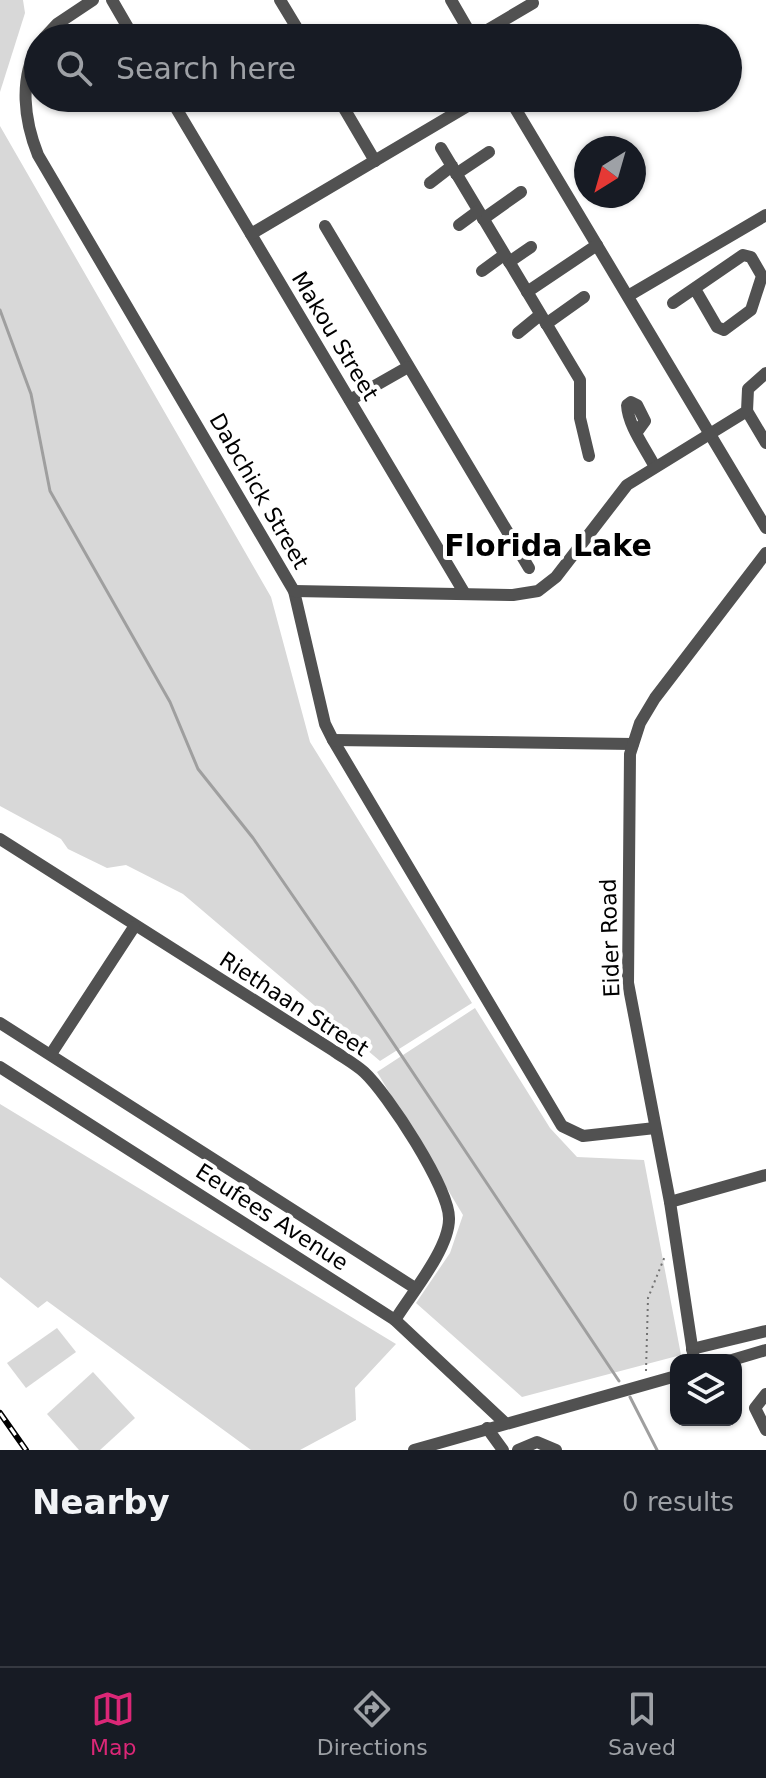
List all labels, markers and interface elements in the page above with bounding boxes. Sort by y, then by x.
search box [24,24,742,112]
icon: search [52,46,96,90]
text: Search here [116,51,296,86]
north arrow [574,136,646,208]
street label: Makou Street [287,267,383,405]
street label: Dabchick Street [204,409,314,573]
district label: Florida Lake [444,528,652,563]
street label: Eider Road [595,878,625,998]
street label: Riethaan Street [215,947,373,1062]
street label: Eeufees Avenue [191,1158,353,1276]
map controls [670,1354,742,1426]
button: layers [670,1354,742,1426]
text: Nearby [32,1482,170,1522]
text: 0 results [622,1487,734,1517]
tab: Map [90,1687,137,1760]
tab: Directions [317,1687,428,1760]
tab: Saved [608,1687,676,1760]

